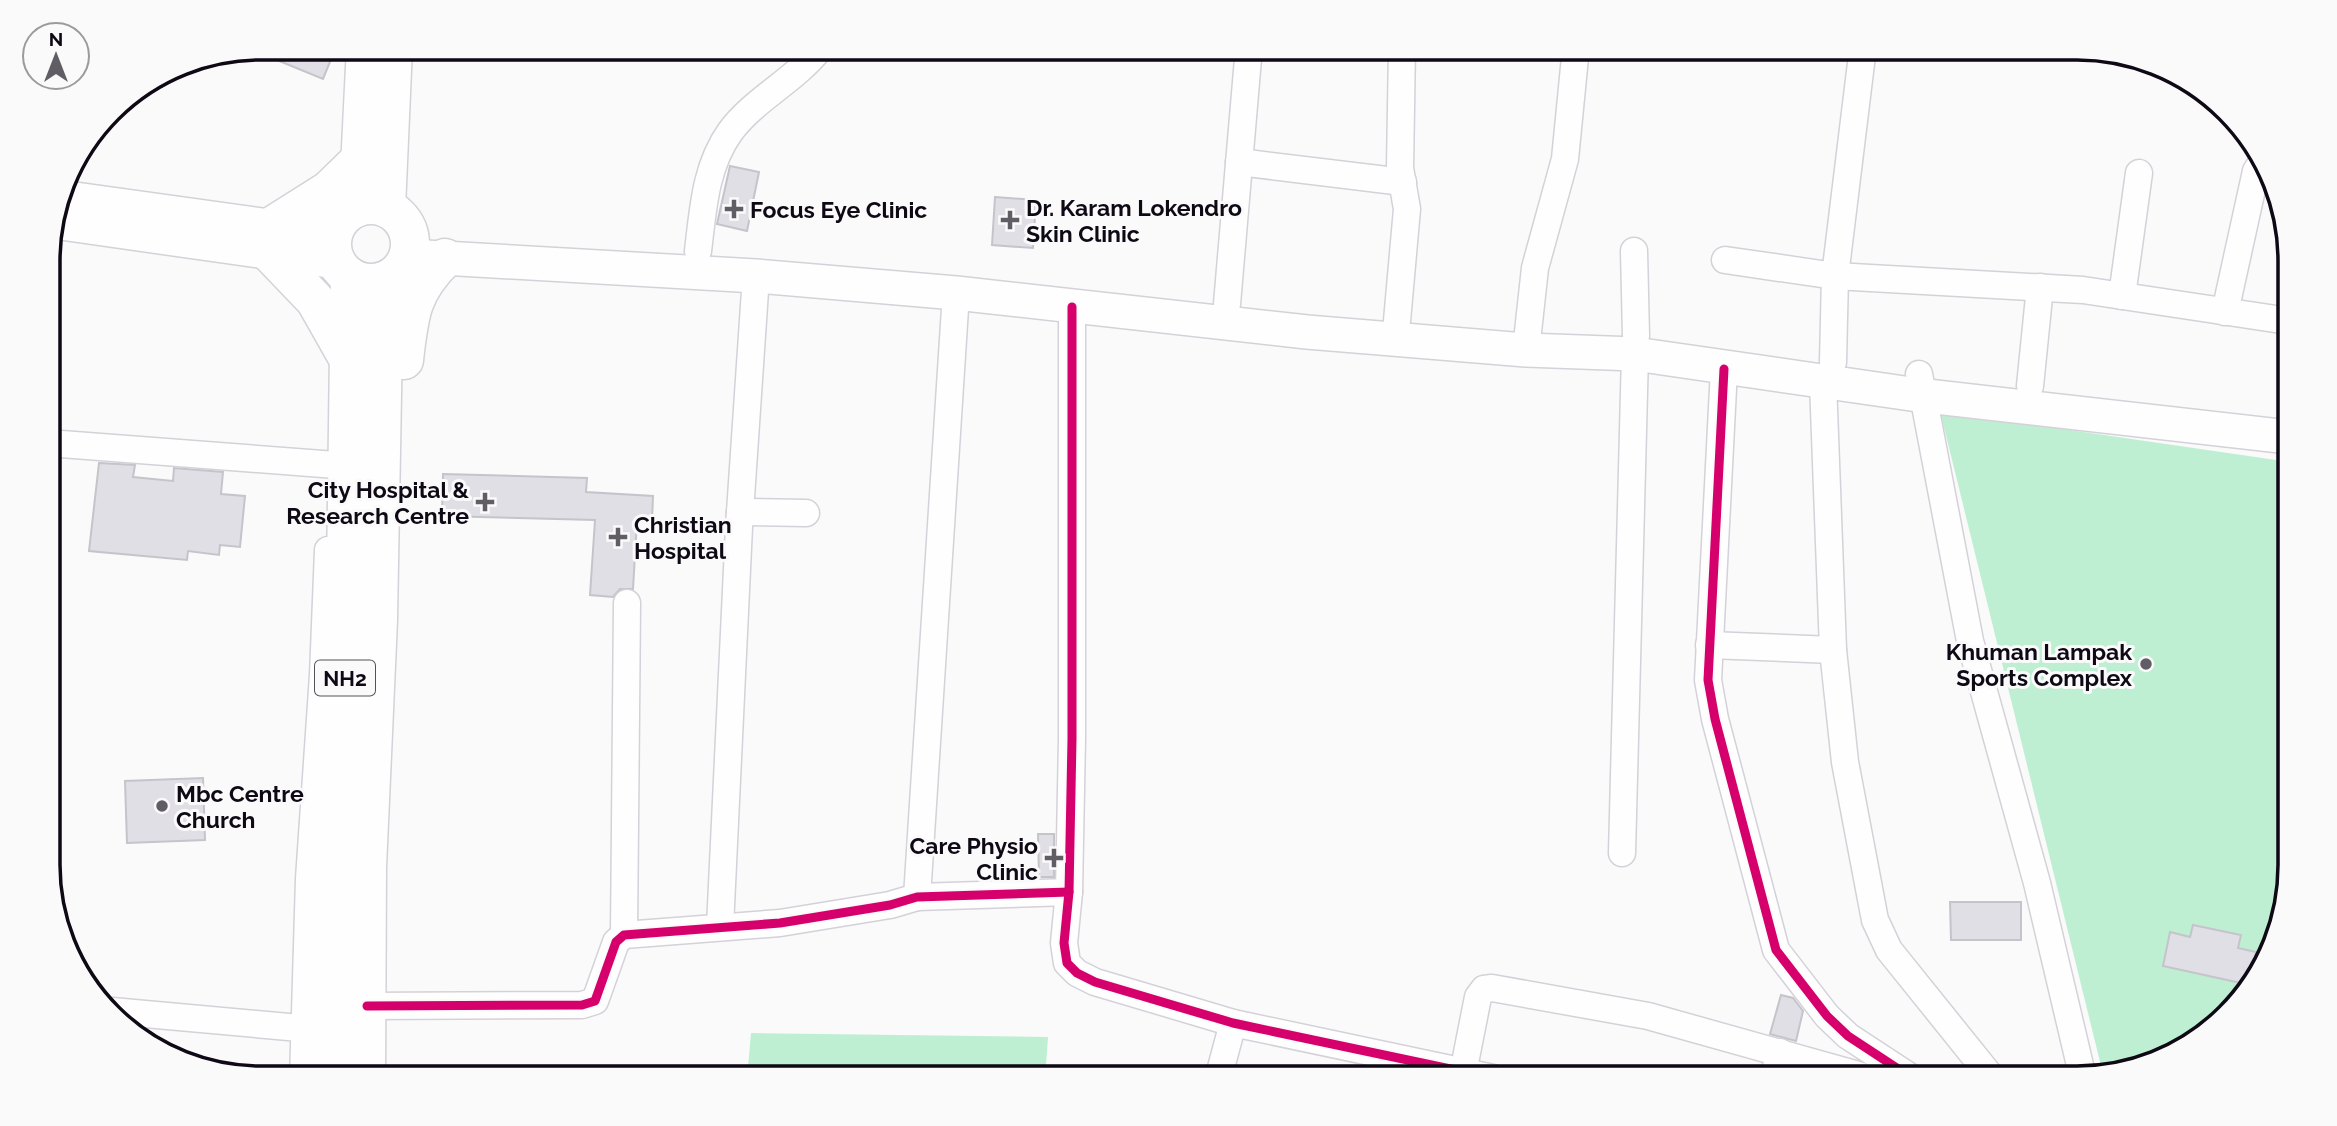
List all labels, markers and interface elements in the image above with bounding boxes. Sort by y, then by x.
north arrow [21,21,91,91]
text: N [49,28,63,50]
place label: Dr. Karam Lokendro Skin Clinic [1026,194,1242,247]
place label: Focus Eye Clinic [750,196,927,223]
marker: Focus Eye Clinic [724,199,744,219]
marker: Dr. Karam Lokendro Skin Clinic [1000,210,1020,230]
place label: City Hospital & Research Centre [286,476,470,529]
marker: City Hospital & Research Centre [475,492,495,512]
place label: Christian Hospital [634,511,732,564]
marker: Christian Hospital [608,527,628,547]
place label: Khuman Lampak Sports Complex [1946,638,2133,691]
marker: Khuman Lampak Sports Complex [2138,656,2154,672]
road number: NH2 [315,660,375,696]
place label: Mbc Centre Church [176,780,304,833]
marker: Mbc Centre Church [154,798,170,814]
place label: Care Physio Clinic [909,832,1038,885]
marker: Care Physio Clinic [1044,848,1064,868]

